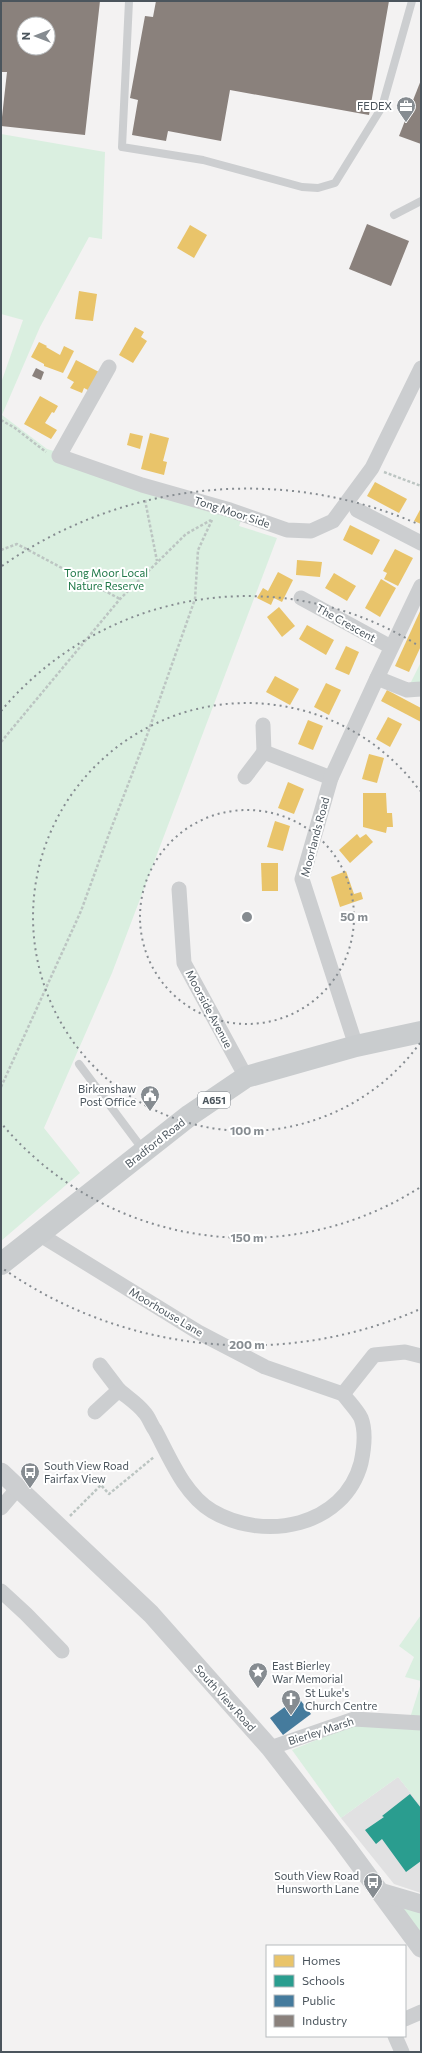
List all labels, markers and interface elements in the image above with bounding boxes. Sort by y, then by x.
north arrow [16,16,56,56]
text: N [19,32,32,40]
office icon: FEDEX [395,95,417,123]
place label: FEDEX [357,99,393,112]
street label: Tong Moor Side [193,493,272,530]
park label: Tong Moor Local Nature Reserve [64,566,148,592]
street label: The Crescent [314,601,379,644]
street label: Moorlands Road [298,796,331,878]
text: 50 m [340,909,368,923]
centre of rings [240,910,254,924]
street label: Moorside Avenue [183,967,236,1050]
place label: Birkenshaw Post Office [78,1082,136,1108]
public building icon: Birkenshaw Post Office [139,1084,161,1112]
road number: A651 [198,1092,230,1108]
street label: Bradford Road [122,1115,187,1170]
text: 100 m [230,1123,264,1137]
text: 150 m [230,1230,264,1244]
street label: Moorhouse Lane [127,1284,206,1339]
text: 200 m [229,1337,265,1351]
place label: South View Road Fairfax View [44,1459,129,1485]
bus stop icon: South View Road Fairfax View [19,1461,41,1489]
place label: East Bierley War Memorial [272,1659,343,1685]
place icon: East Bierley War Memorial [247,1661,269,1689]
street label: South View Road [192,1662,259,1733]
place label: St Luke's Church Centre [305,1686,377,1712]
church icon: St Luke's Church Centre [280,1688,302,1716]
street label: Bierley Marsh [286,1714,355,1747]
place label: South View Road Hunsworth Lane [274,1869,359,1895]
bus stop icon: South View Road Hunsworth Lane [362,1871,384,1899]
legend [266,1945,406,2037]
text: Homes [302,1953,340,1967]
text: Schools [302,1973,345,1987]
text: Public [302,1993,335,2007]
text: Industry [302,2013,347,2027]

